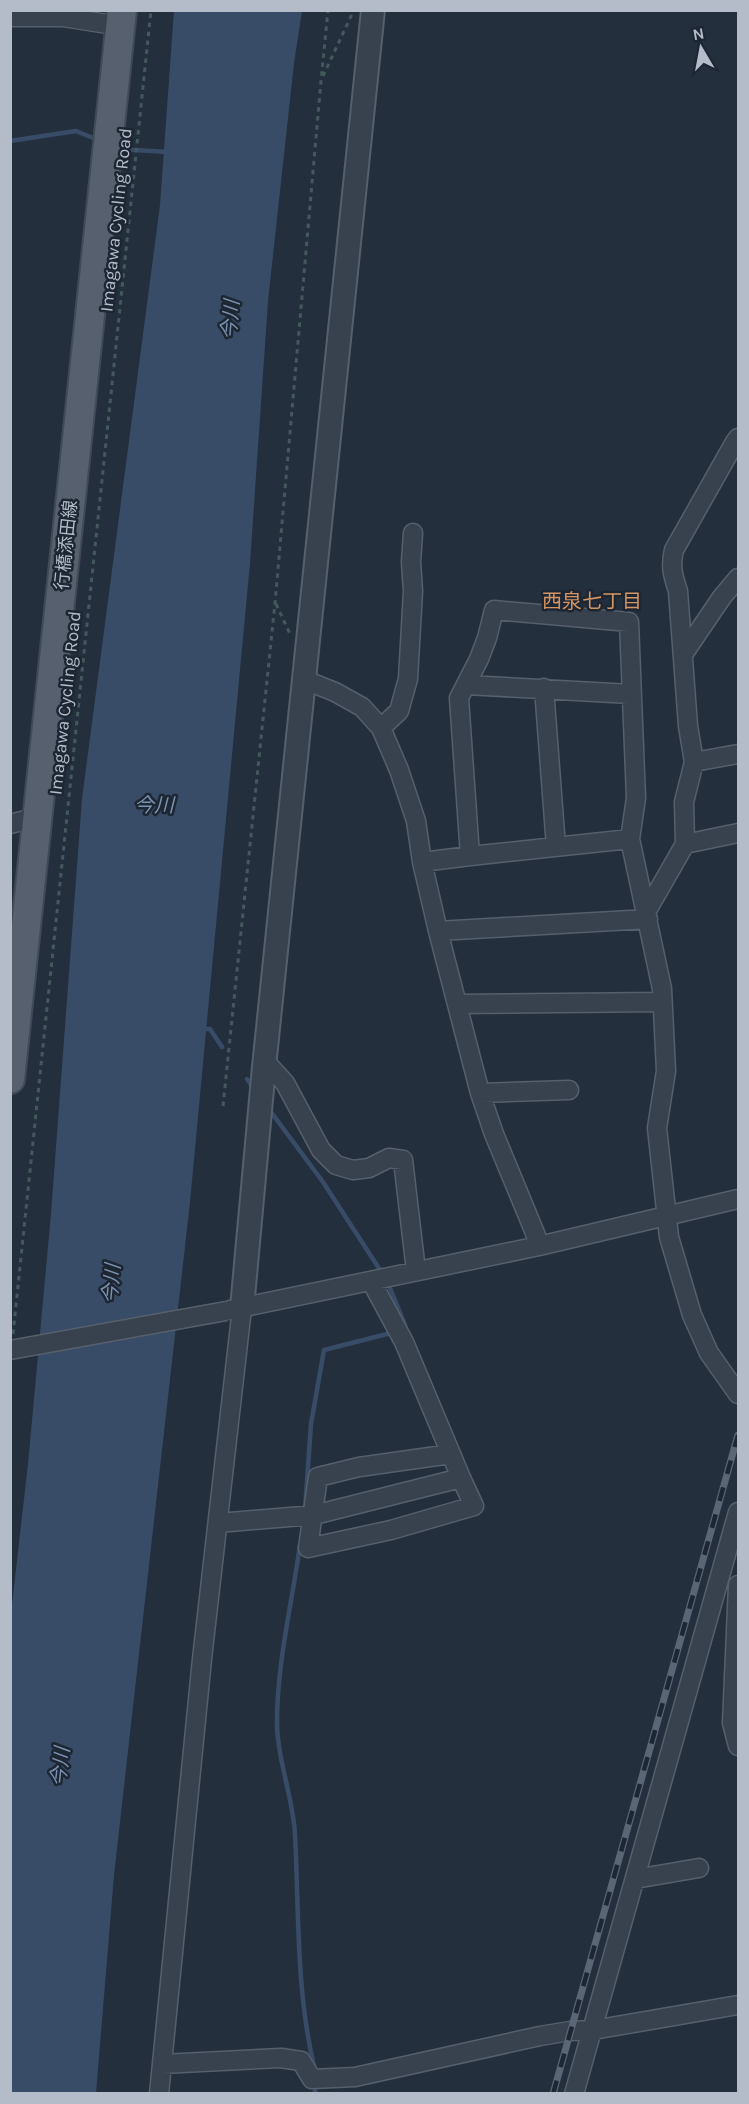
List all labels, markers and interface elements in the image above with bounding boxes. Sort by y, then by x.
north arrow [671,18,731,78]
text: N [691,23,706,44]
street label: Imagawa Cycling Road [95,127,137,313]
water label: 今川 [217,297,244,341]
street label: 行橋添田線 [50,499,82,591]
district label: 西泉七丁目 [542,590,642,613]
street label: Imagawa Cycling Road [44,610,86,796]
water label: 今川 [134,794,176,817]
water label: 今川 [98,1261,125,1305]
water label: 今川 [47,1744,74,1788]

